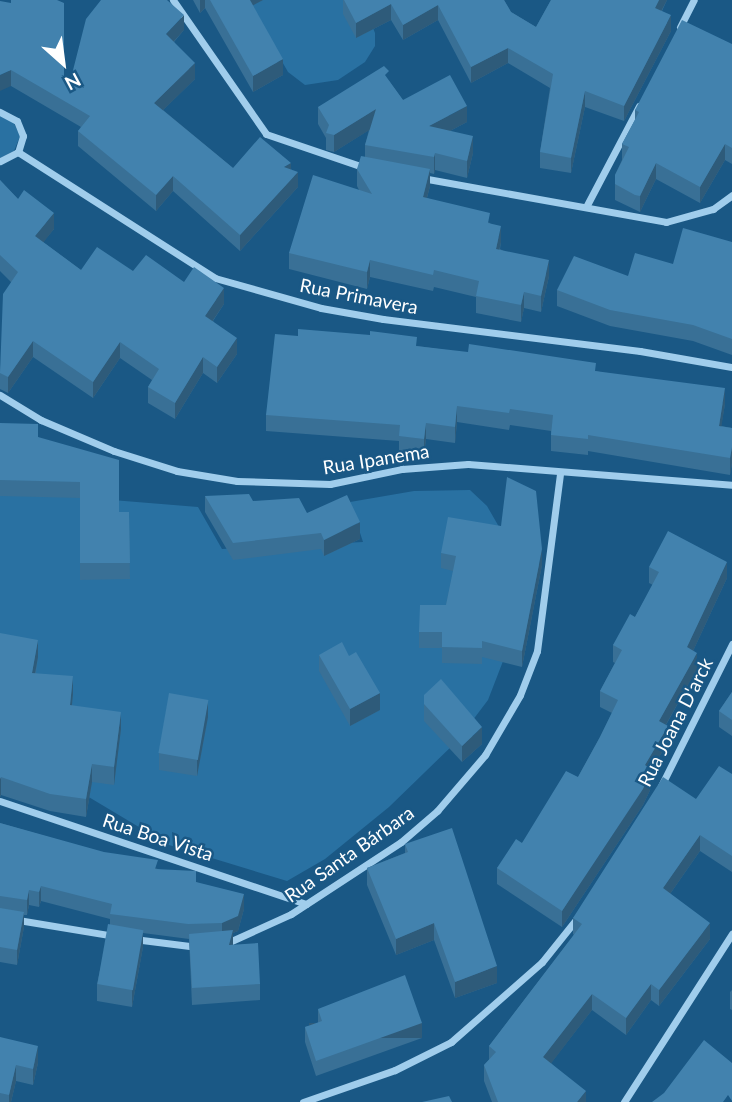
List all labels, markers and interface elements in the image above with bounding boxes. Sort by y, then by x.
north arrow [28,28,98,98]
text: N [61,68,85,96]
street label: Rua Primavera [298,273,420,319]
street label: Rua Ipanema [321,439,431,479]
street label: Rua Joana D'arck [633,654,717,790]
street label: Rua Santa Bárbara [280,801,418,907]
street label: Rua Boa Vista [100,808,216,866]

